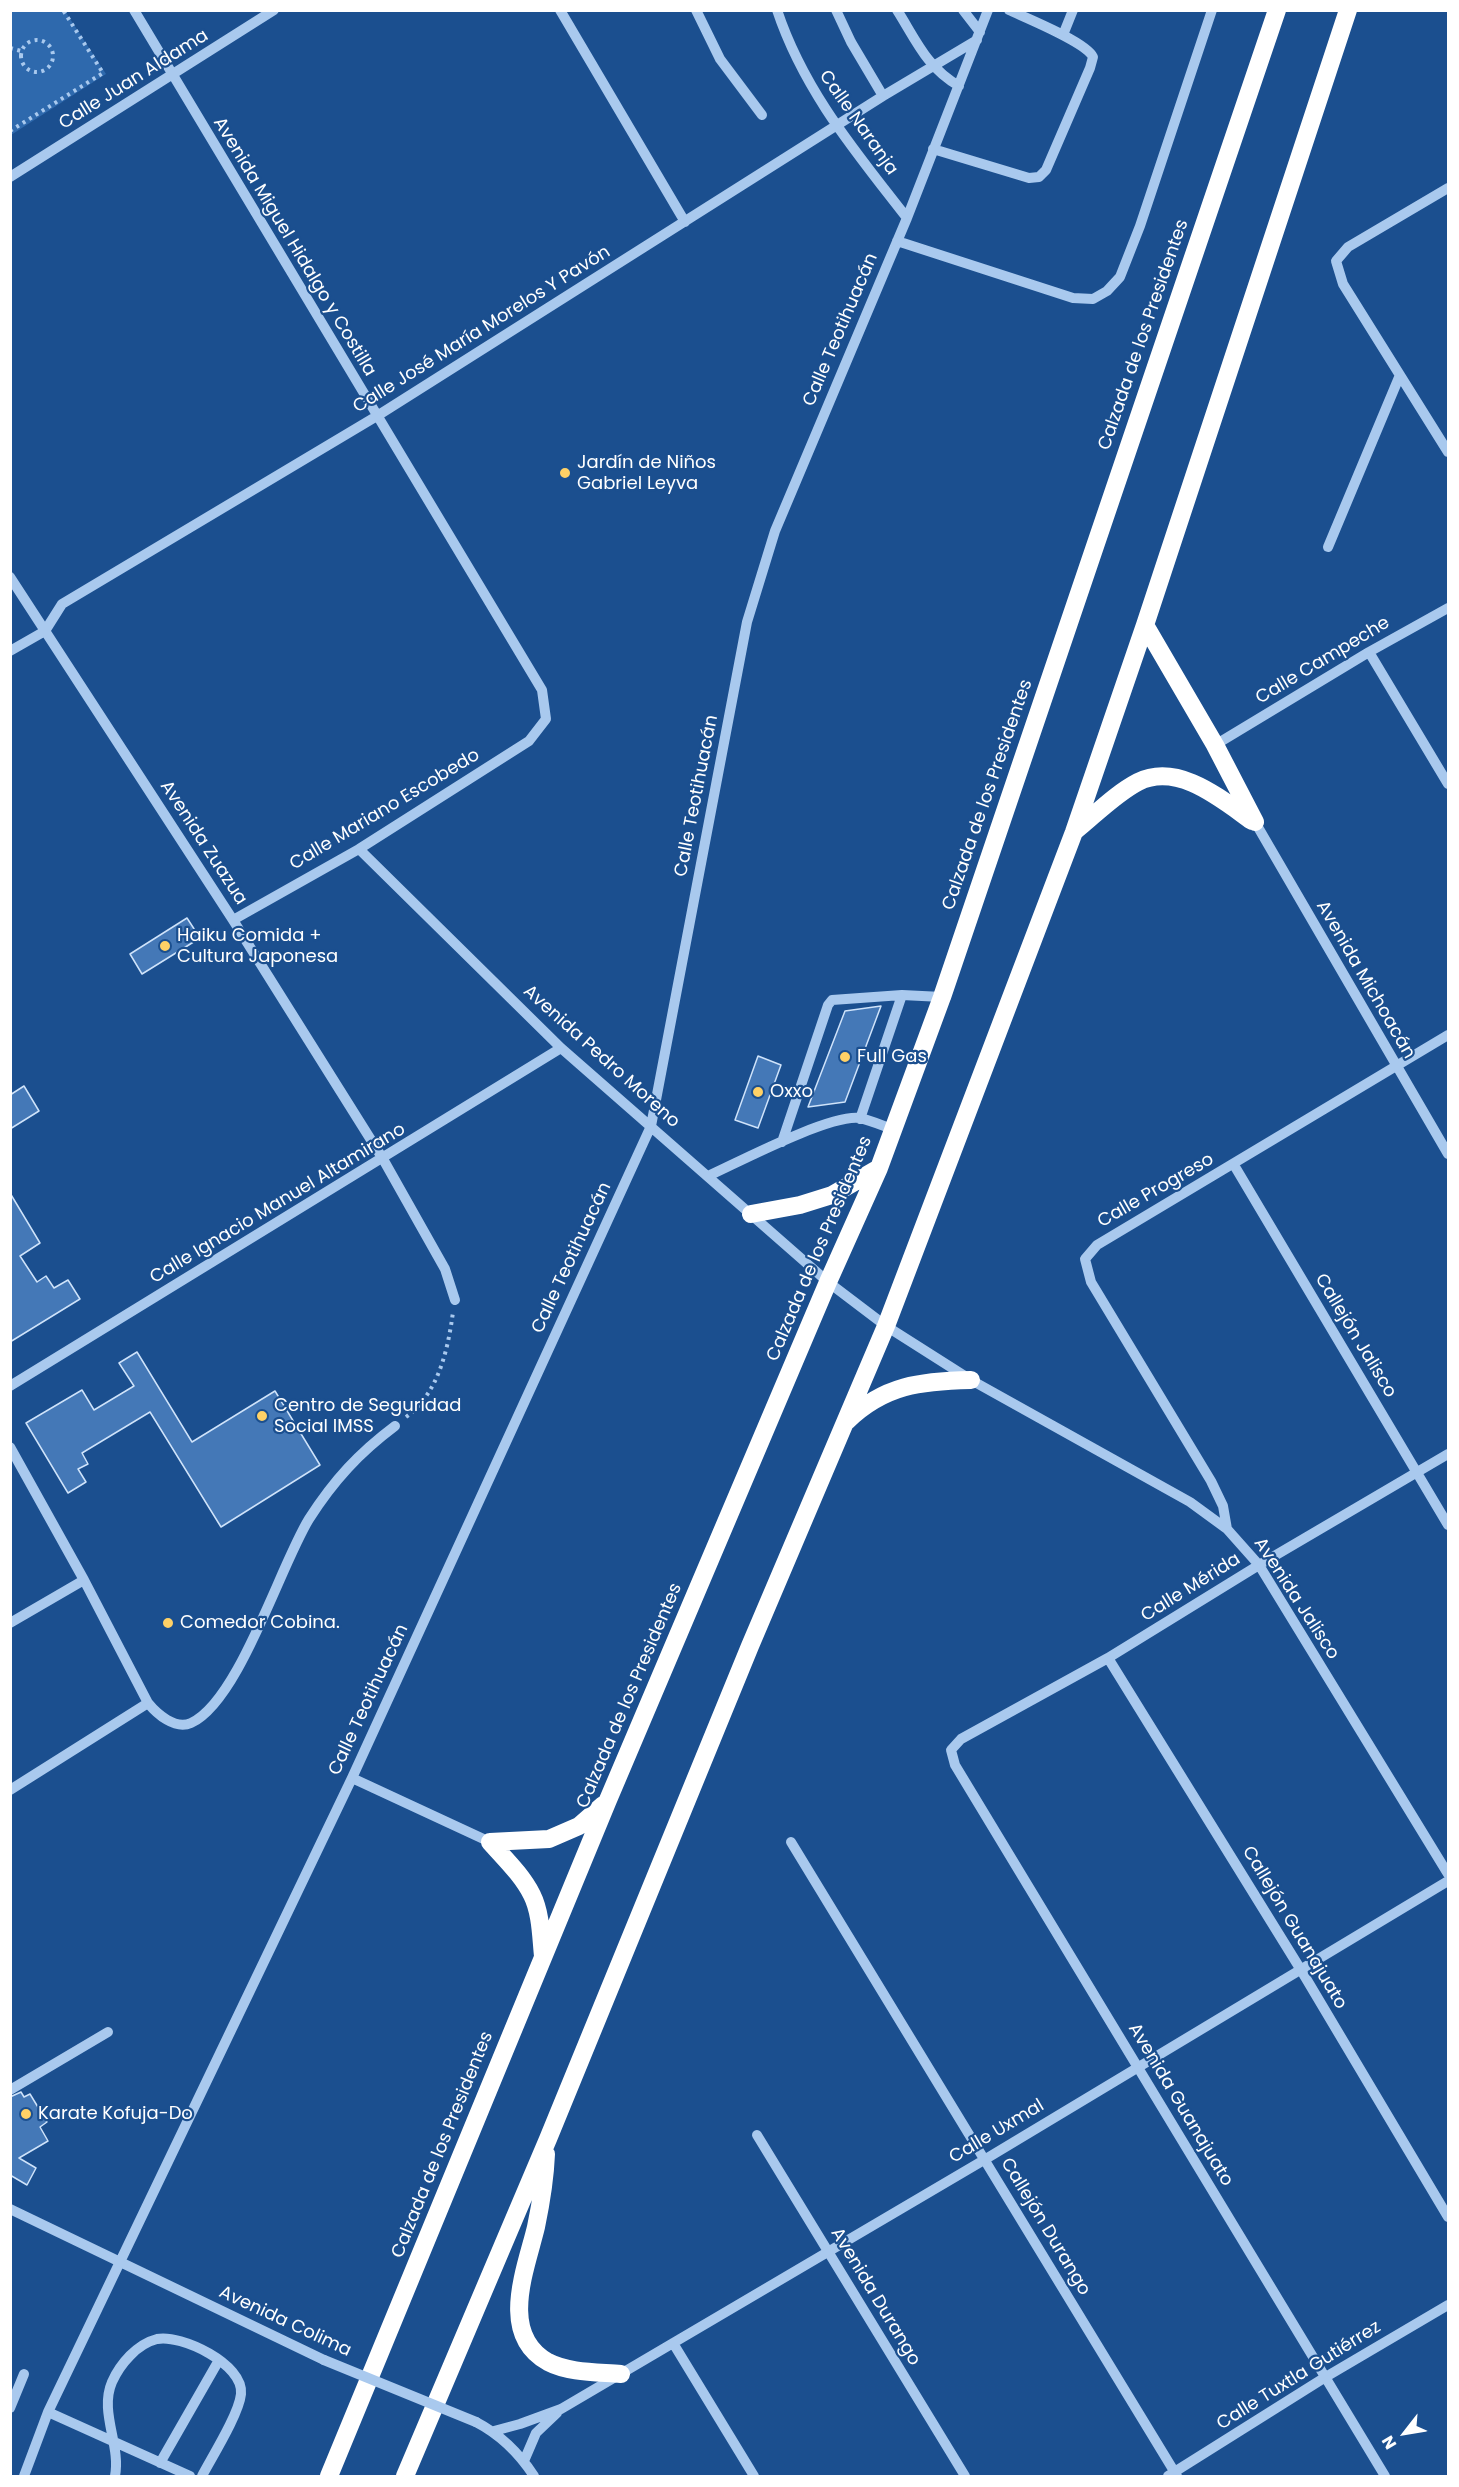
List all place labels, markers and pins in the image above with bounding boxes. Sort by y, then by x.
place label: Jardín de Niños Gabriel Leyva [577,452,716,494]
marker: Jardín de Niños Gabriel Leyva [558,466,572,480]
place label: Haiku Comida + Cultura Japonesa [177,925,338,968]
marker: Haiku Comida + Cultura Japonesa [158,939,172,953]
place label: Full Gas [857,1046,927,1068]
marker: Full Gas [838,1050,852,1064]
place label: Oxxo [770,1081,813,1103]
marker: Oxxo [751,1085,765,1099]
place label: Centro de Seguridad Social IMSS [274,1395,461,1438]
marker: Centro de Seguridad Social IMSS [255,1409,269,1423]
place label: Comedor Cobina. [180,1612,340,1634]
marker: Comedor Cobina. [161,1616,175,1630]
place label: Karate Kofuja-Do [38,2103,193,2125]
marker: Karate Kofuja-Do [19,2107,33,2121]

